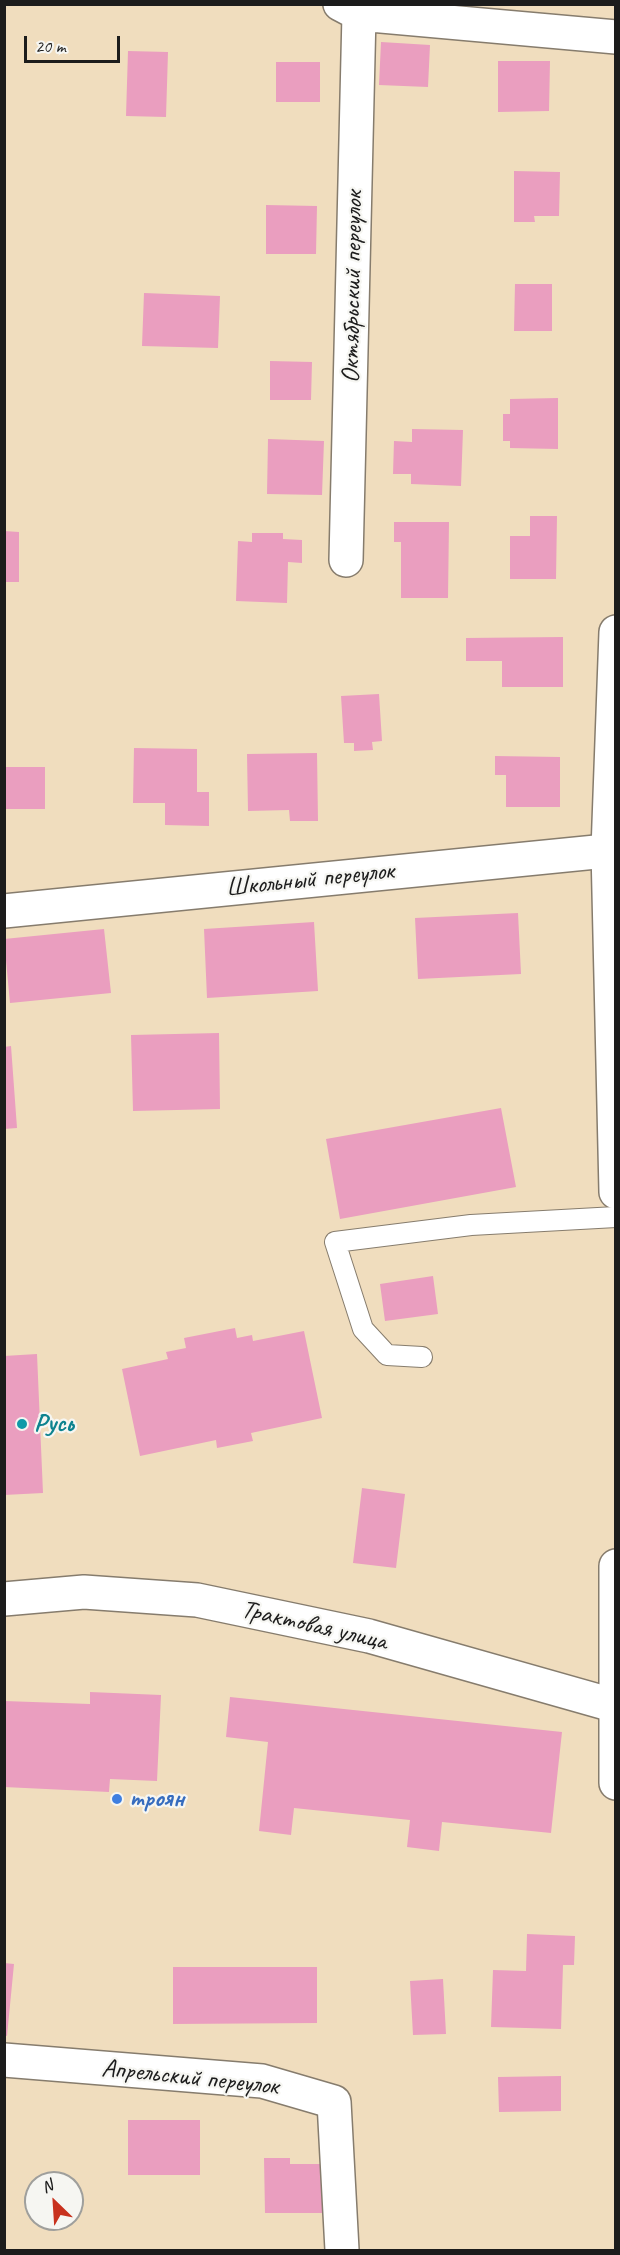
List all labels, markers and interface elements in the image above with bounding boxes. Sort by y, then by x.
scale bar [27,24,123,62]
text: 20 m [35,35,66,57]
street label: Октябрьский переулок [336,191,370,383]
street label: Школьный переулок [225,856,395,904]
place label: Русь [34,1408,73,1440]
marker: Русь [15,1417,29,1431]
street label: Трактовая улица [238,1594,390,1658]
place label: троян [129,1783,184,1815]
marker: троян [110,1792,124,1806]
street label: Апрельский переулок [100,2053,280,2103]
north arrow [24,2171,84,2231]
text: N [39,2175,56,2198]

